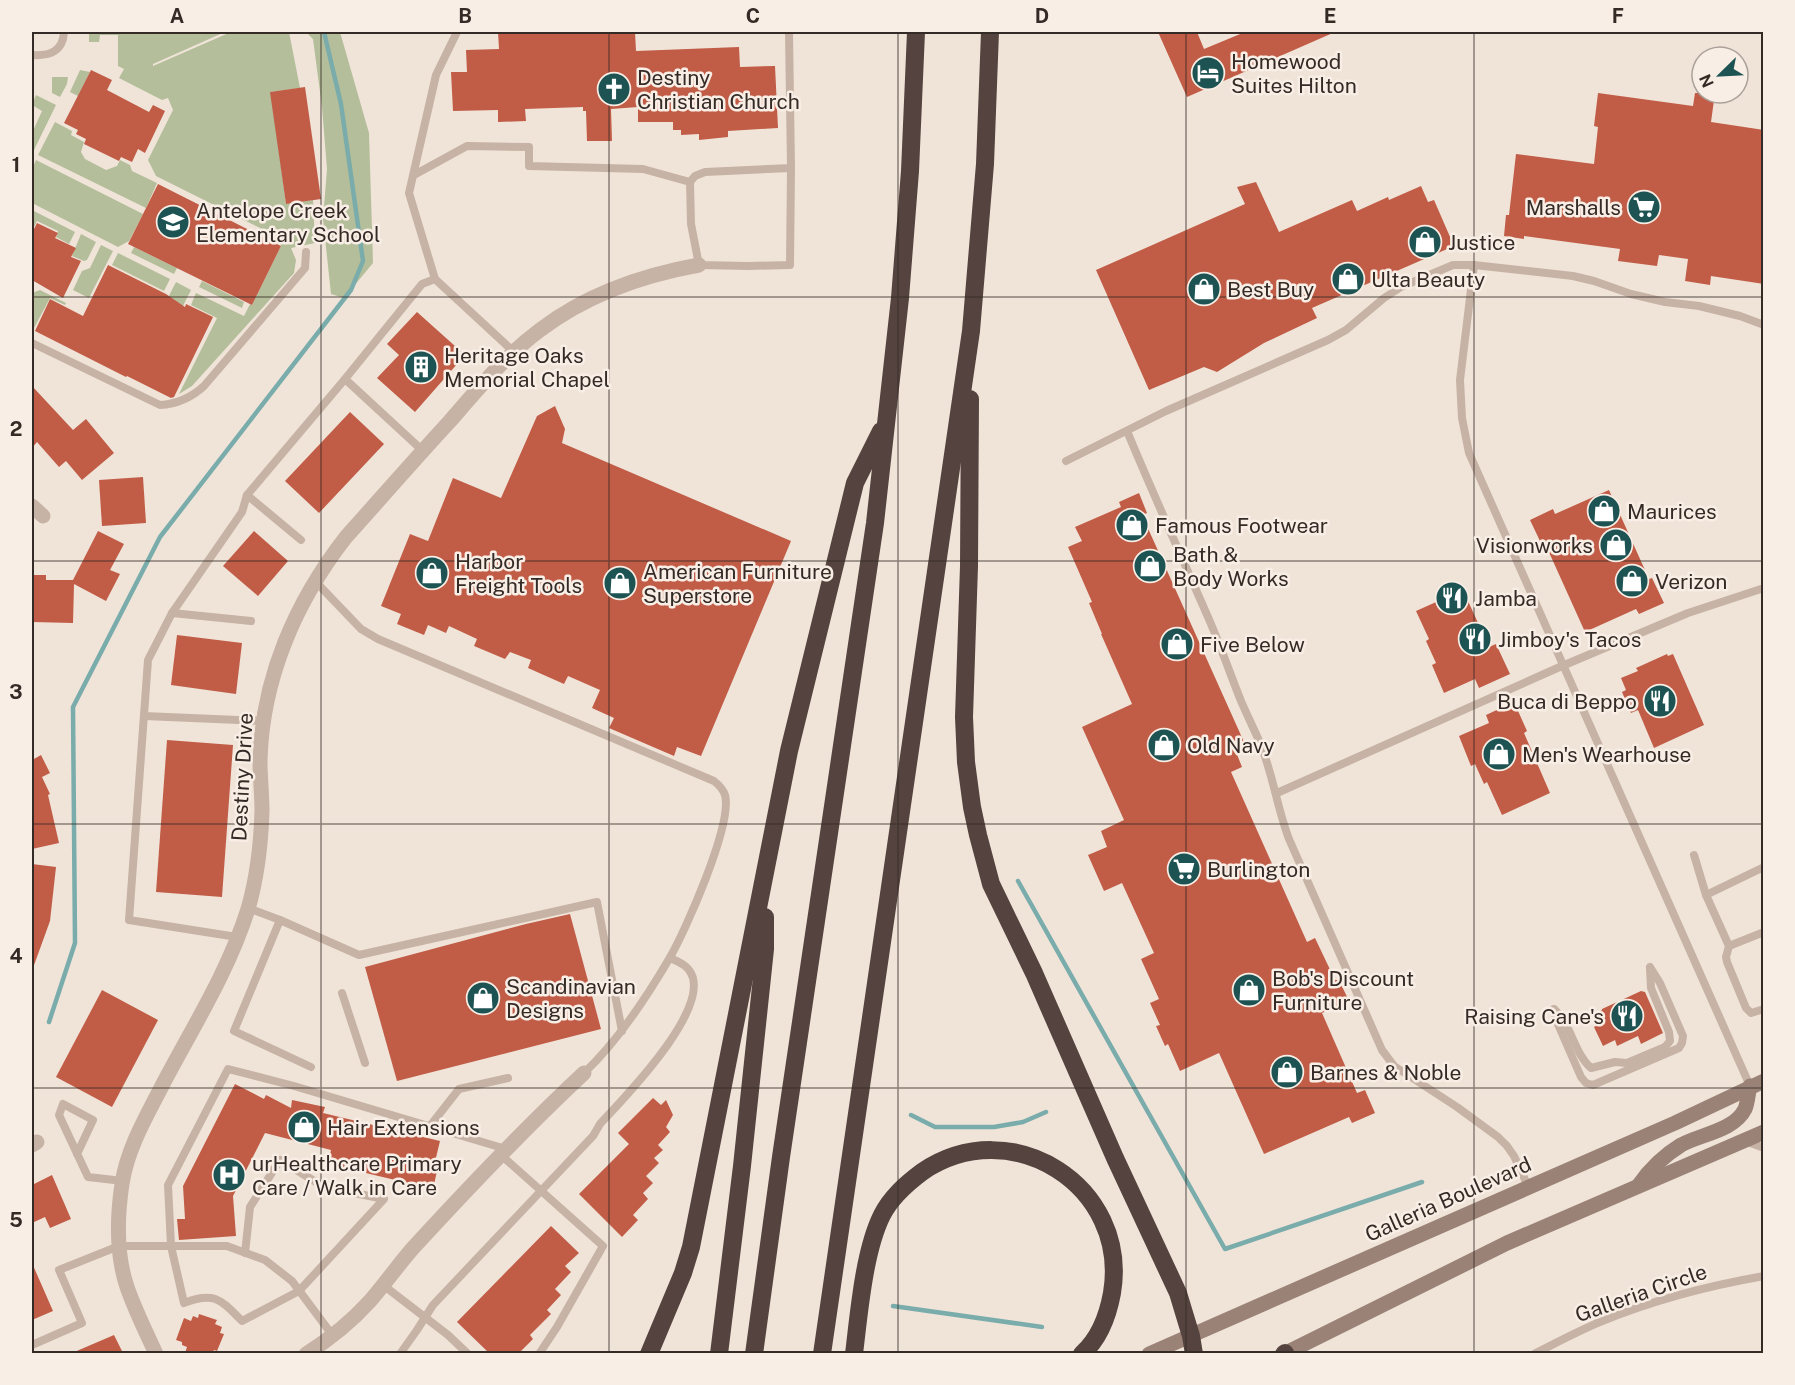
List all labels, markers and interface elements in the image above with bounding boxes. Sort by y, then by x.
text: A [170,4,184,28]
text: B [458,4,472,28]
text: C [746,4,760,28]
text: D [1035,4,1049,28]
text: E [1324,4,1336,28]
text: F [1612,4,1624,28]
north arrow [1690,45,1750,105]
place label: Homewood Suites Hilton [1231,49,1357,98]
hotel icon: Homewood Suites Hilton [1190,55,1226,91]
place label: Destiny Christian Church [637,65,800,114]
church icon: Destiny Christian Church [596,71,632,107]
text: N [1696,71,1718,90]
text: 1 [12,153,20,177]
supermarket icon: Marshalls [1626,189,1662,225]
place label: Marshalls [1526,195,1621,220]
place label: Antelope Creek Elementary School [196,198,380,247]
school or university icon: Antelope Creek Elementary School [155,204,191,240]
shop icon: Justice [1407,224,1443,260]
place label: Justice [1448,230,1515,255]
shop icon: Ulta Beauty [1330,261,1366,297]
place label: Ulta Beauty [1371,267,1485,292]
shop icon: Best Buy [1186,271,1222,307]
place label: Best Buy [1227,277,1314,302]
place label: Heritage Oaks Memorial Chapel [444,343,610,392]
building icon: Heritage Oaks Memorial Chapel [403,349,439,385]
text: 2 [10,417,22,441]
shop icon: Maurices [1586,493,1622,529]
place label: Maurices [1627,499,1717,524]
shop icon: Famous Footwear [1114,507,1150,543]
place label: Famous Footwear [1155,513,1328,538]
shop icon: Visionworks [1598,527,1634,563]
place label: Visionworks [1476,533,1593,558]
place label: Bath & Body Works [1173,542,1289,591]
shop icon: Bath & Body Works [1132,548,1168,584]
place label: Harbor Freight Tools [455,549,582,598]
shop icon: Harbor Freight Tools [414,555,450,591]
place label: American Furniture Superstore [643,559,832,608]
shop icon: Verizon [1614,563,1650,599]
shop icon: American Furniture Superstore [602,565,638,601]
place label: Verizon [1655,569,1728,594]
restaurant icon: Jamba [1434,580,1470,616]
place label: Jamba [1475,586,1537,611]
restaurant icon: Jimboy's Tacos [1457,621,1493,657]
shop icon: Five Below [1159,626,1195,662]
place label: Jimboy's Tacos [1498,627,1641,652]
place label: Five Below [1200,632,1305,657]
text: 3 [9,680,23,704]
restaurant icon: Buca di Beppo [1642,683,1678,719]
place label: Buca di Beppo [1497,689,1637,714]
street label: Destiny Drive [226,712,258,842]
shop icon: Old Navy [1146,727,1182,763]
place label: Old Navy [1187,733,1275,758]
shop icon: Men's Wearhouse [1481,736,1517,772]
place label: Men's Wearhouse [1522,742,1691,767]
supermarket icon: Burlington [1166,851,1202,887]
place label: Burlington [1207,857,1310,882]
text: 4 [9,944,23,968]
place label: Bob's Discount Furniture [1272,966,1414,1015]
shop icon: Bob's Discount Furniture [1231,972,1267,1008]
place label: Scandinavian Designs [506,974,636,1023]
shop icon: Scandinavian Designs [465,980,501,1016]
restaurant icon: Raising Cane's [1609,998,1645,1034]
place label: Raising Cane's [1464,1004,1604,1029]
shop icon: Barnes & Noble [1269,1054,1305,1090]
place label: Barnes & Noble [1310,1060,1461,1085]
shop icon: Hair Extensions [286,1109,322,1145]
place label: Hair Extensions [327,1115,480,1140]
place label: urHealthcare Primary Care / Walk in Care [252,1151,462,1200]
street label: Galleria Boulevard [1361,1151,1535,1247]
hospital icon: urHealthcare Primary Care / Walk in Care [211,1157,247,1193]
text: 5 [9,1208,23,1232]
street label: Galleria Circle [1572,1259,1710,1327]

